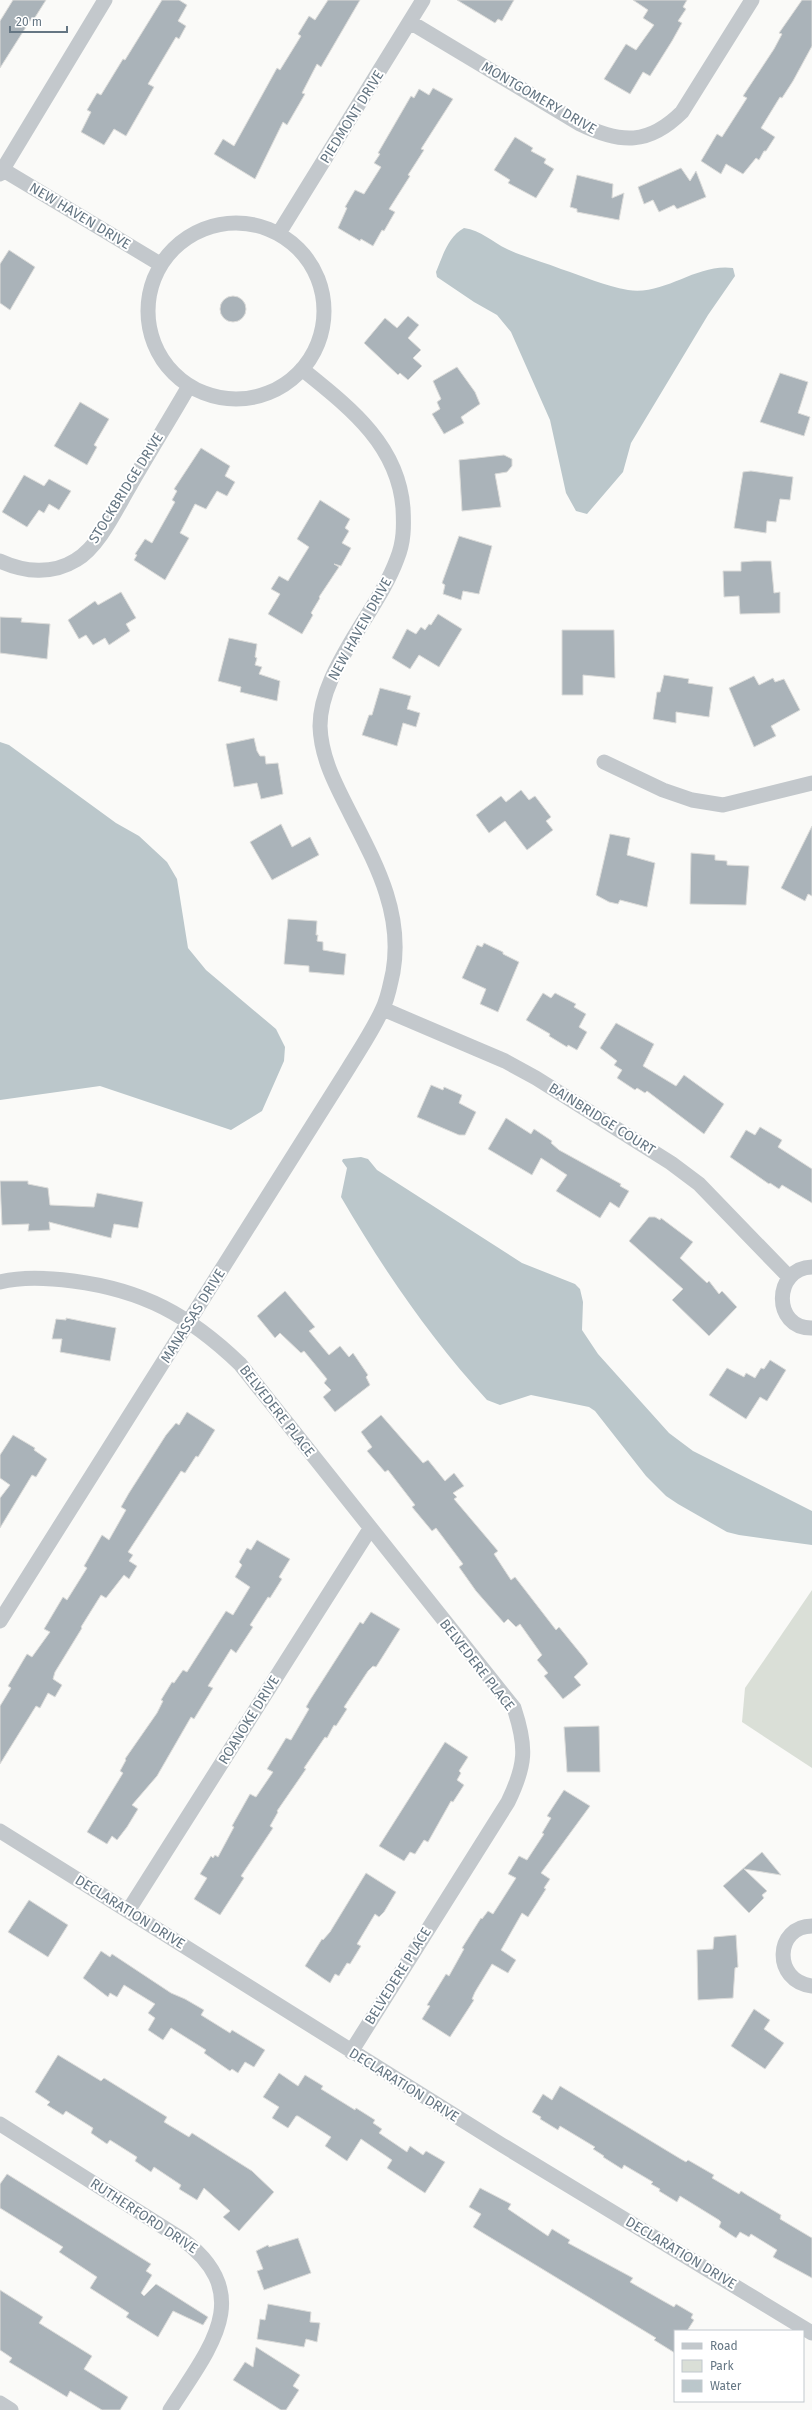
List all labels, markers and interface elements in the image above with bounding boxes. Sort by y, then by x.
scale bar [10,8,67,34]
text: 20 m [16,15,42,29]
street label: MONTGOMERY DRIVE [478,58,600,138]
street label: PIEDMONT DRIVE [317,67,387,167]
street label: NEW HAVEN DRIVE [26,179,134,253]
street label: STOCKBRIDGE DRIVE [85,430,167,546]
street label: NEW HAVEN DRIVE [325,575,395,683]
street label: BAINBRIDGE COURT [546,1079,659,1159]
street label: MANASSAS DRIVE [157,1266,229,1366]
street label: BELVEDERE PLACE [236,1362,318,1460]
street label: BELVEDERE PLACE [436,1616,518,1714]
street label: ROANOKE DRIVE [215,1672,283,1768]
street label: DECLARATION DRIVE [72,1871,188,1953]
street label: BELVEDERE PLACE [361,1924,435,2028]
street label: DECLARATION DRIVE [346,2044,462,2126]
street label: RUTHERFORD DRIVE [87,2175,201,2257]
street label: DECLARATION DRIVE [623,2213,739,2293]
legend [674,2330,804,2402]
text: Road [710,2339,738,2353]
text: Park [710,2359,734,2373]
text: Water [710,2379,742,2393]

